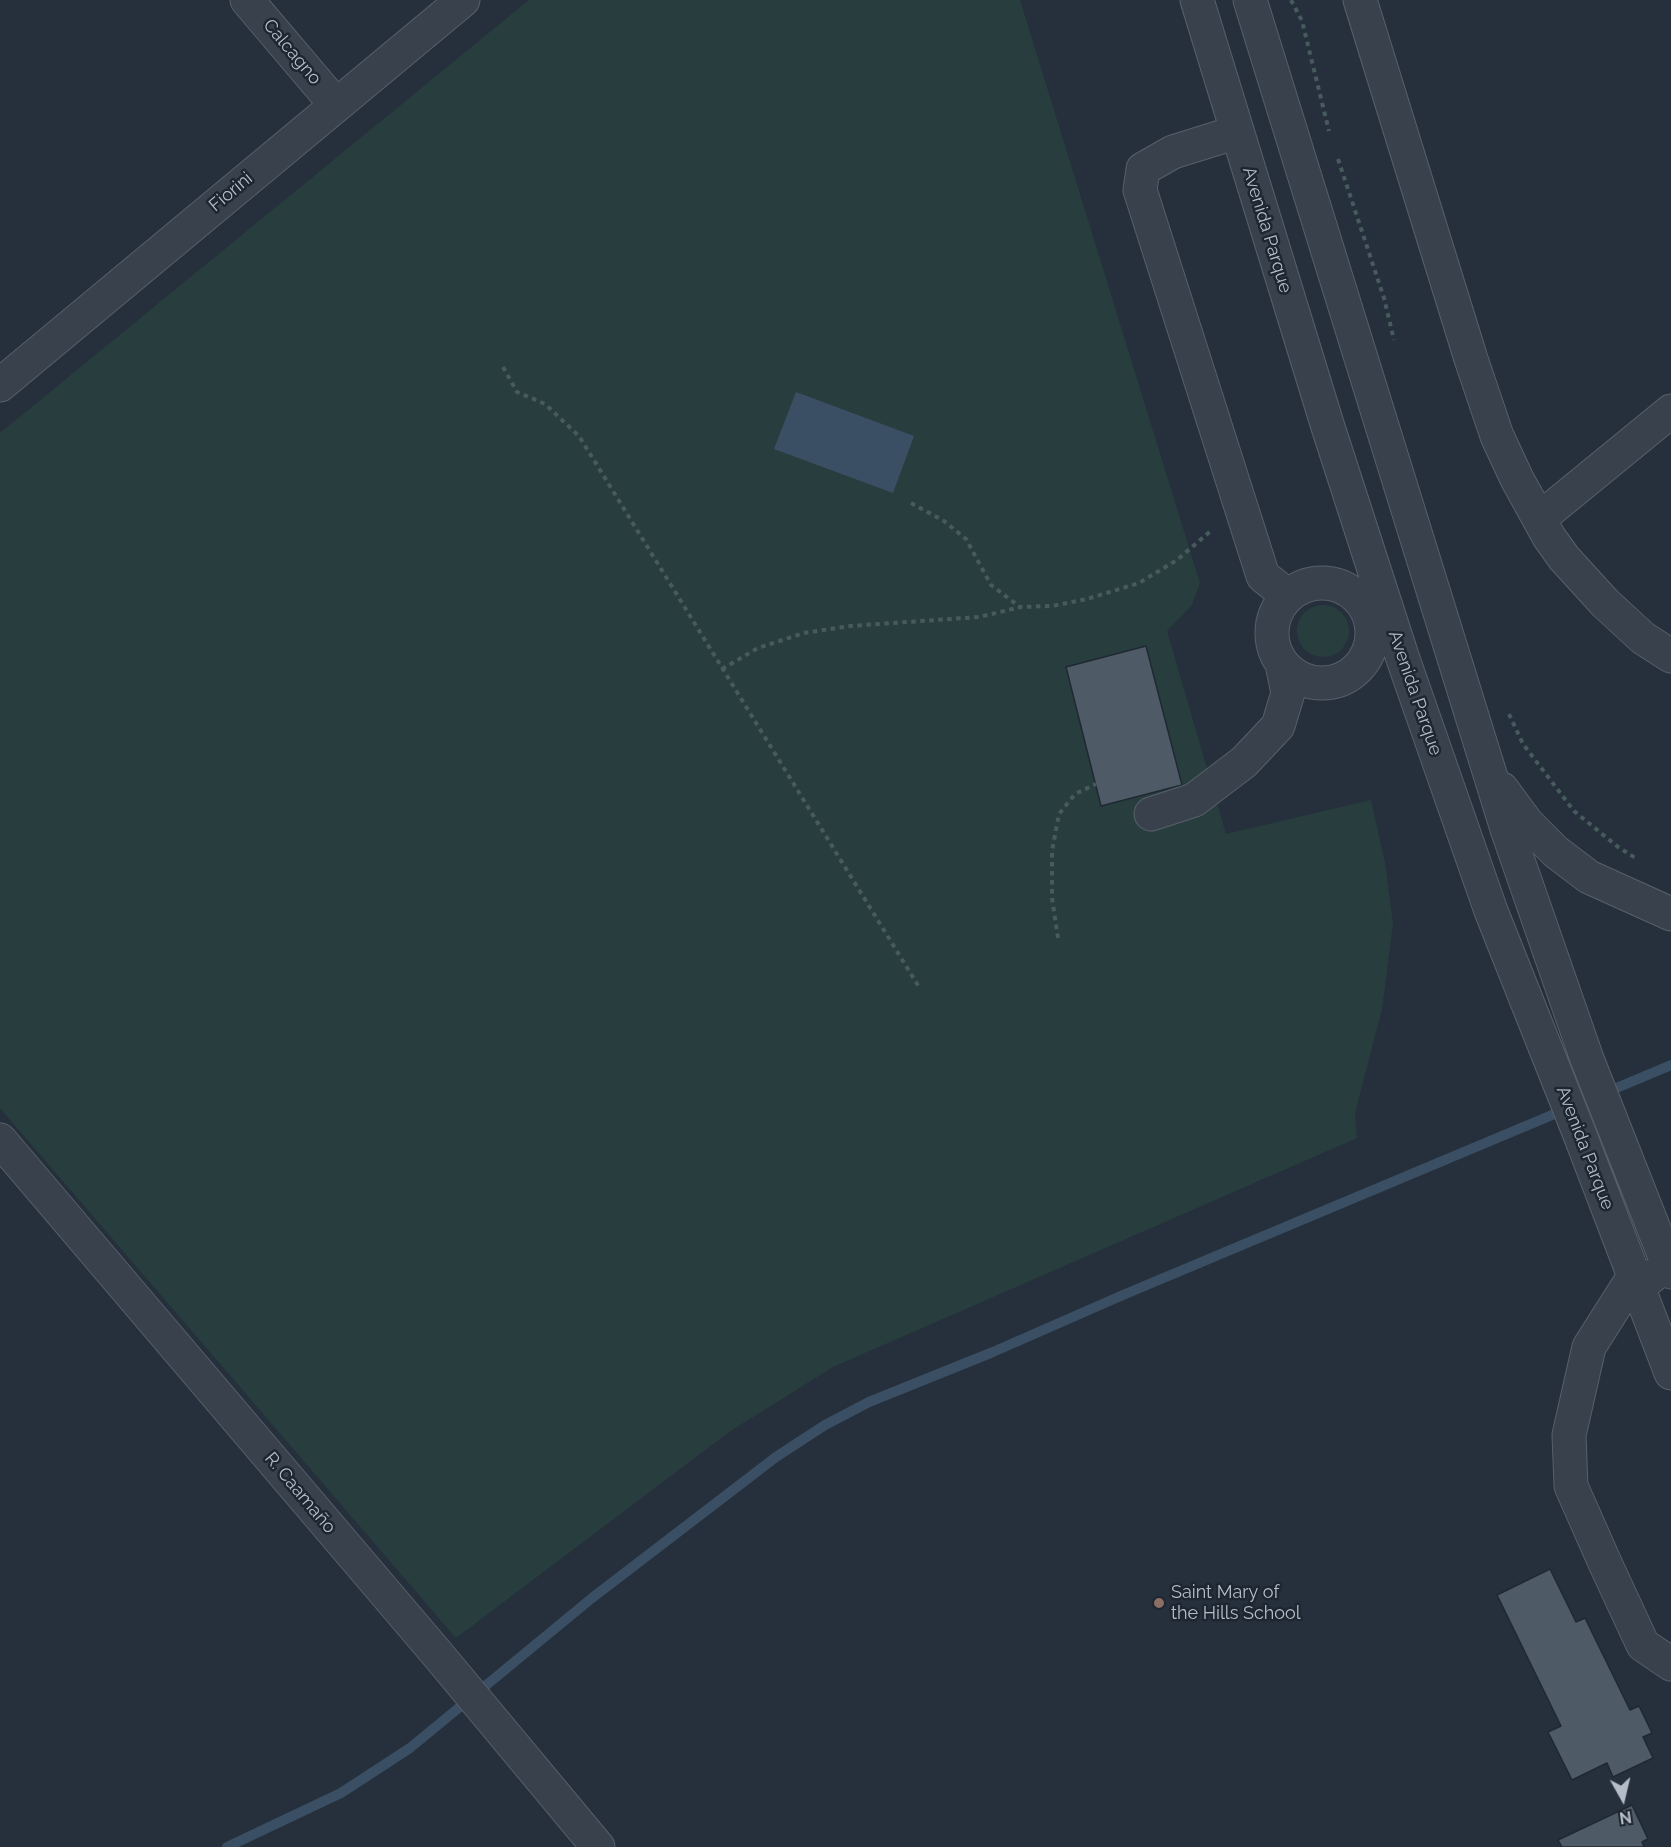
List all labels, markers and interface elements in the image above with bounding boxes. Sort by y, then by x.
street label: Calcagno [258,15,326,89]
street label: Avenida Parque [1238,164,1296,296]
street label: Fiorini [205,168,257,216]
street label: Avenida Parque [1384,628,1446,758]
street label: Avenida Parque [1551,1083,1619,1213]
street label: R. Caamaño [260,1448,340,1538]
place label: Saint Mary of the Hills School [1171,1582,1301,1624]
marker: Saint Mary of the Hills School [1152,1596,1166,1610]
north arrow [1593,1769,1653,1829]
text: N [1618,1807,1633,1828]

